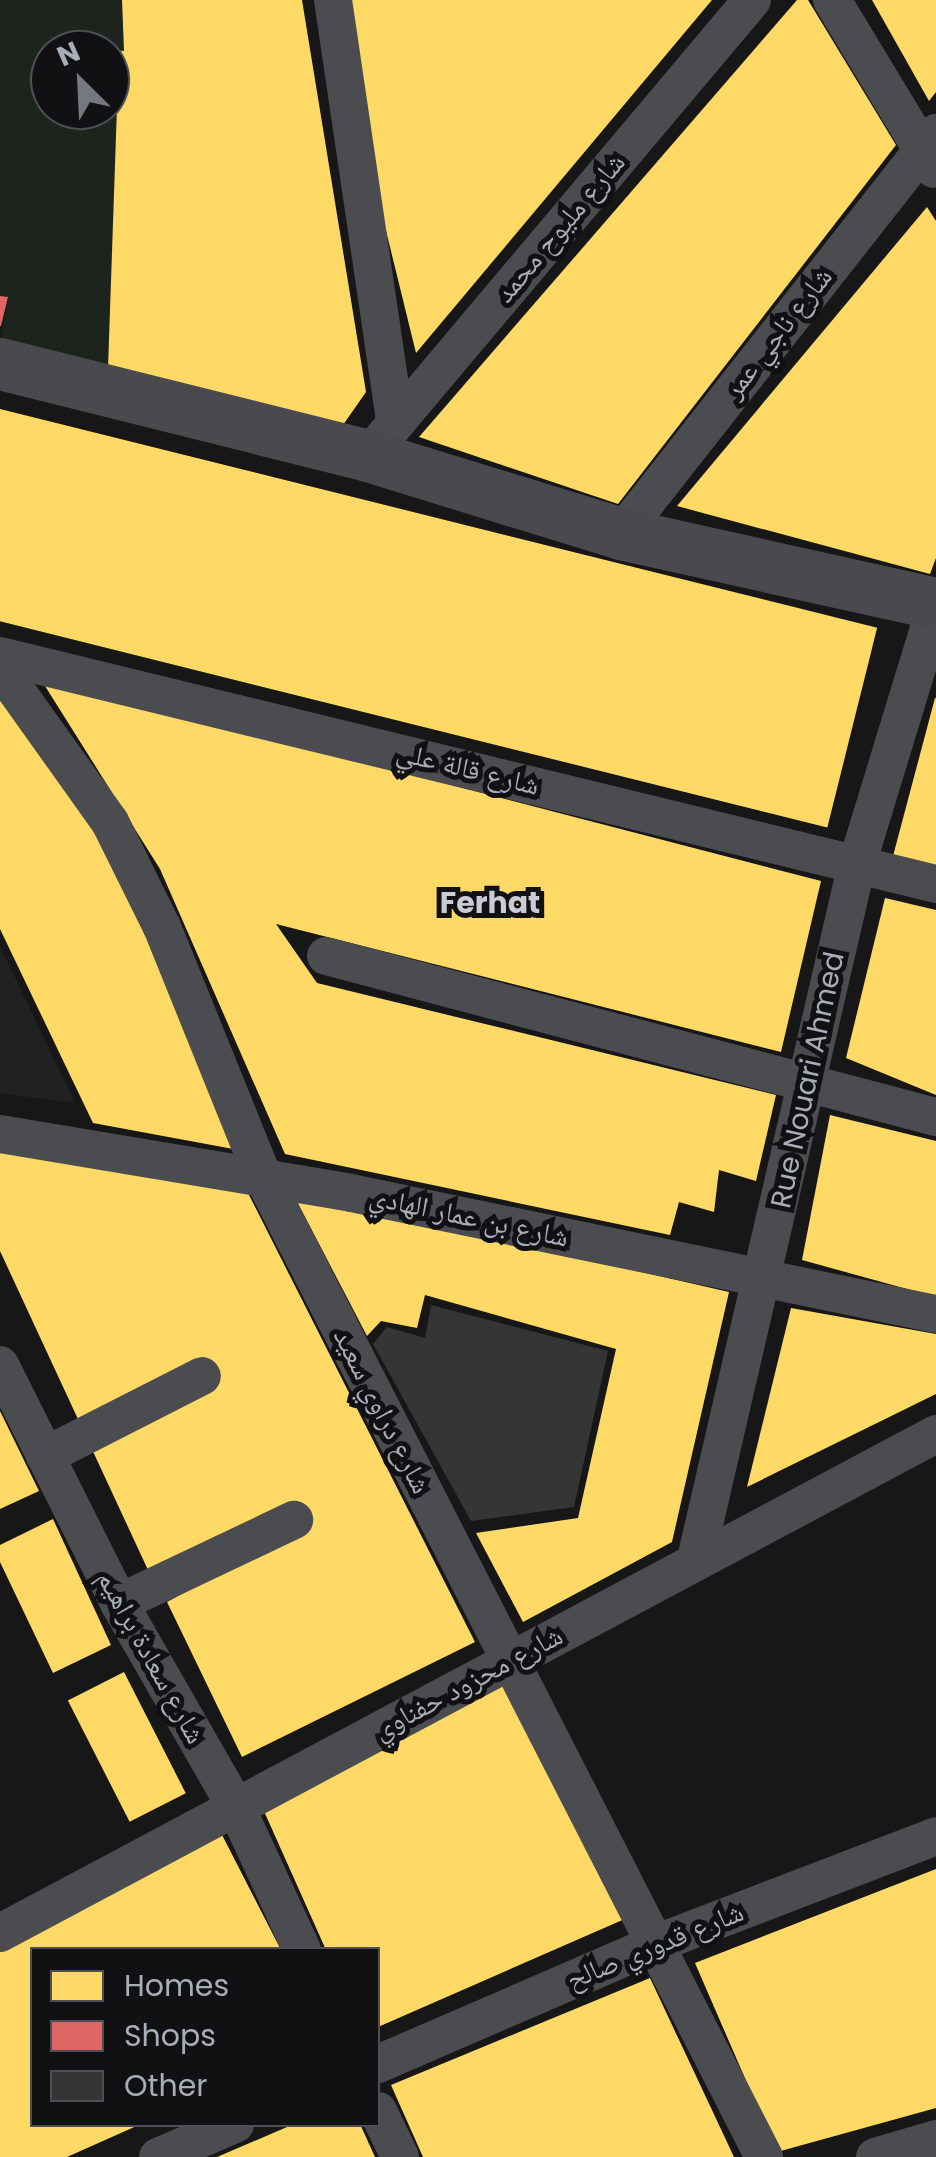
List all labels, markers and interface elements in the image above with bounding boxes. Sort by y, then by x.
north arrow [30,30,130,130]
text: N [51,32,86,76]
street label: شارع مليوح محمد [488,146,632,310]
street label: شارع ناجي عمر [716,261,840,405]
street label: شارع قالة علي [393,735,543,803]
district label: Ferhat [440,885,540,921]
street label: Rue Nouari Ahmed [764,949,852,1211]
street label: شارع بن عمار الهادي [366,1180,572,1254]
street label: شارع دراوي سعيد [326,1323,438,1499]
street label: شارع سعادة براهيم [90,1564,212,1750]
street label: شارع محزود حفناوي [367,1619,569,1747]
street label: شارع قدوري صالح [562,1895,748,1997]
legend [30,1947,380,2127]
text: Homes [124,1964,229,2007]
text: Shops [124,2014,216,2057]
text: Other [124,2064,208,2107]

